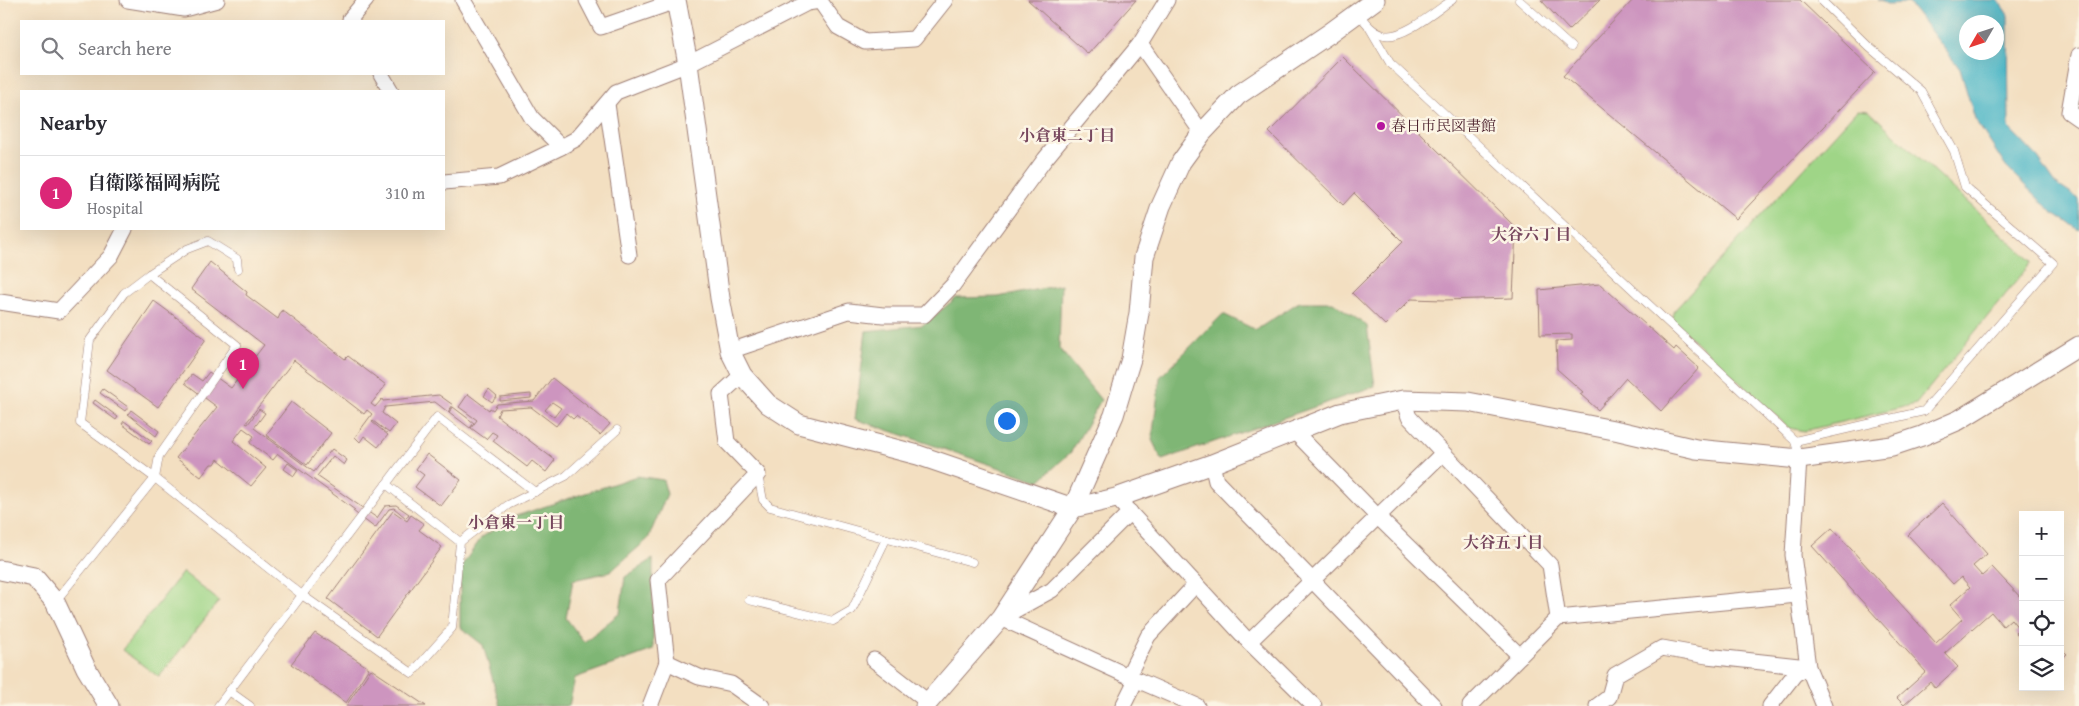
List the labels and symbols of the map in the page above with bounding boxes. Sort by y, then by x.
north arrow [1959,15,2004,60]
place label: 春日市民図書館 [1391,115,1496,136]
marker: 春日市民図書館 [1375,120,1387,132]
district label: 小倉東二丁目 [1019,123,1115,147]
district label: 大谷六丁目 [1491,222,1571,246]
pin: 1 [227,348,259,389]
your location [994,408,1020,434]
district label: 小倉東一丁目 [468,510,564,534]
district label: 大谷五丁目 [1463,530,1543,554]

